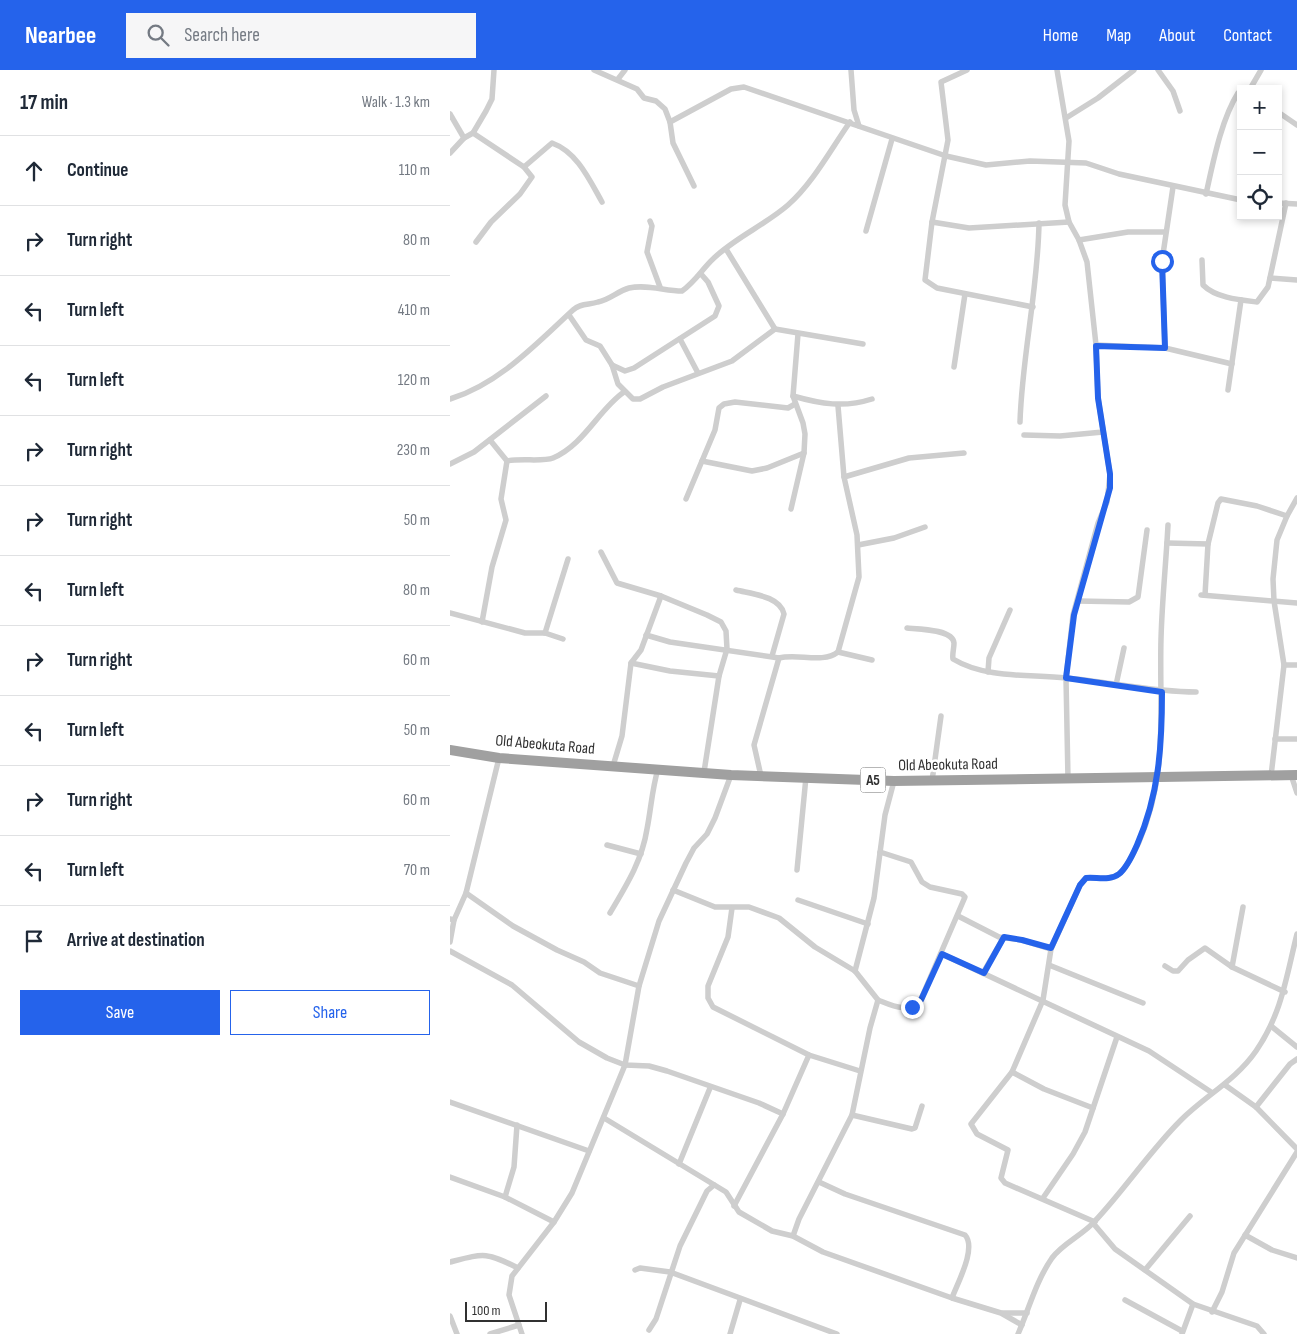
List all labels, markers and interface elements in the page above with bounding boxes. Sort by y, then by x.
search box [126,13,476,58]
text: Nearbee [25,21,96,50]
icon: search [144,21,172,49]
text: Search here [184,24,260,47]
text: Home [1043,25,1078,46]
text: Map [1106,25,1131,46]
text: About [1159,25,1195,46]
text: Contact [1223,25,1272,46]
map controls [1237,85,1282,220]
button: + [1237,85,1282,130]
text: 17 min [20,90,68,115]
text: Walk · 1.3 km [362,93,430,112]
button: − [1237,130,1282,175]
icon: ahead [20,157,48,185]
text: Continue [67,159,128,182]
text: 110 m [399,161,430,180]
button: locate [1237,175,1282,220]
icon: right [20,227,48,255]
text: Turn right [67,229,132,252]
text: 80 m [403,231,430,250]
route start [1151,250,1174,273]
icon: left [20,297,48,325]
text: Turn left [67,299,124,322]
text: 410 m [398,301,430,320]
icon: left [20,367,48,395]
text: Turn left [67,369,124,392]
text: 120 m [398,371,430,390]
icon: right [20,437,48,465]
text: Turn right [67,439,132,462]
text: 230 m [397,441,430,460]
icon: right [20,507,48,535]
text: Turn right [67,509,132,532]
text: 50 m [404,511,430,530]
icon: left [20,577,48,605]
text: Turn left [67,579,124,602]
text: 80 m [403,581,430,600]
icon: right [20,647,48,675]
text: Turn right [67,649,132,672]
text: 60 m [403,651,430,670]
icon: left [20,717,48,745]
text: Turn left [67,719,124,742]
text: 50 m [404,721,430,740]
street label: Old Abeokuta Road [494,731,596,759]
street label: Old Abeokuta Road [898,755,998,775]
road number: A5 [860,768,886,792]
icon: right [20,787,48,815]
text: Turn right [67,789,132,812]
text: 60 m [403,791,430,810]
icon: left [20,857,48,885]
text: Turn left [67,859,124,882]
text: 70 m [404,861,430,880]
icon: arrive [20,927,48,955]
text: Arrive at destination [67,929,205,952]
button: Save [20,990,220,1035]
button: Share [230,990,430,1035]
route end [901,996,924,1019]
scale bar [465,1299,548,1322]
text: 100 m [472,1302,501,1319]

